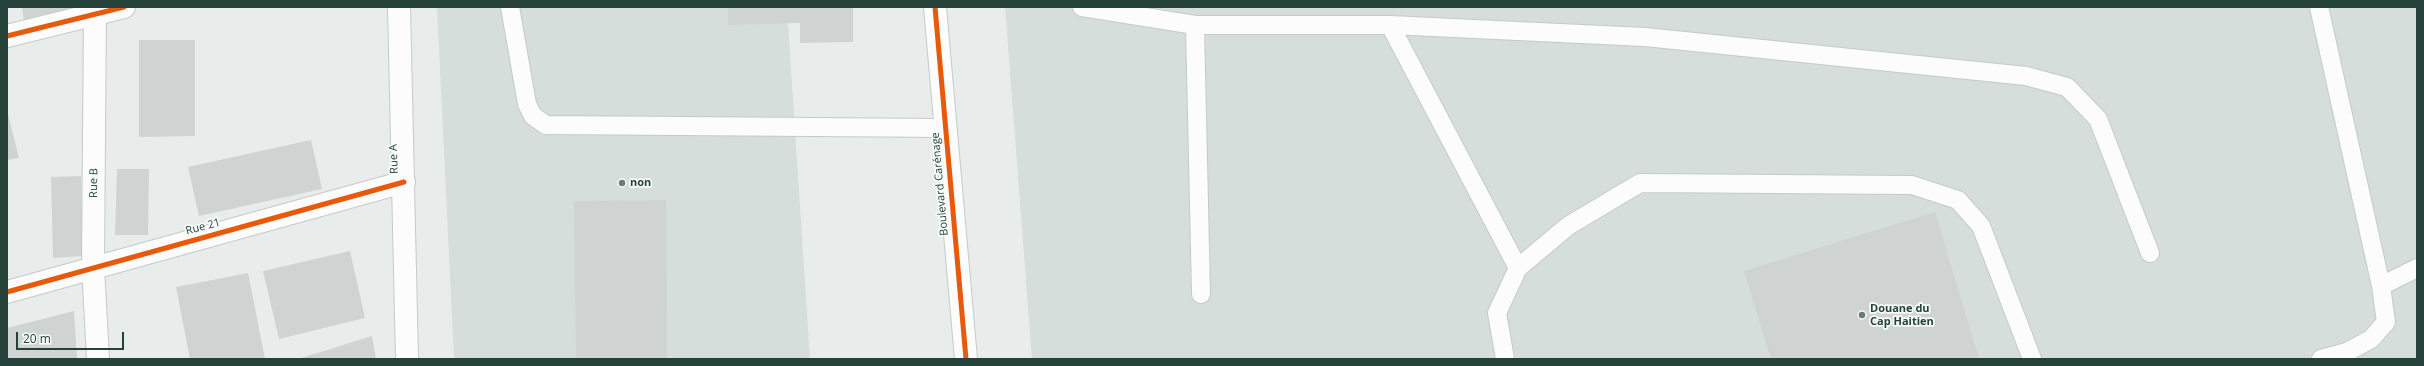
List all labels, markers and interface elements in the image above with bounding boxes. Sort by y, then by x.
street label: Boulevard Carénage [929,132,951,236]
street label: Rue A [387,144,401,174]
street label: Rue B [87,168,101,198]
place label: non [630,176,651,190]
marker: non [617,178,627,188]
street label: Rue 21 [184,216,222,238]
place label: Douane du Cap Haitien [1870,302,1934,328]
marker: Douane du Cap Haitien [1857,310,1867,320]
scale bar [18,324,126,350]
text: 20 m [23,330,51,347]

